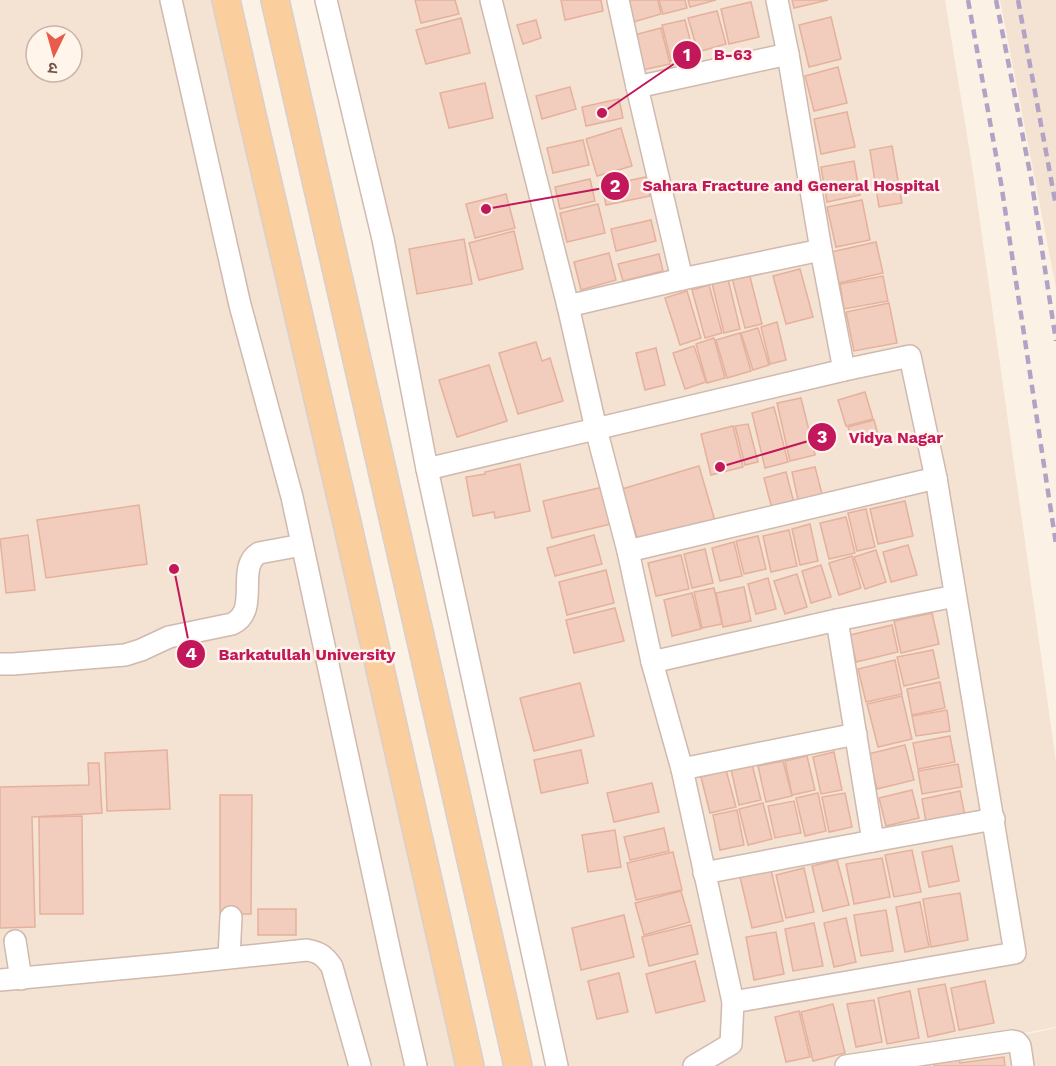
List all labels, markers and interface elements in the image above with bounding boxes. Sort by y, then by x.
north arrow [24,24,84,84]
callout: B-63 [672,38,764,72]
text: 1 [683,44,691,65]
text: B-63 [714,45,752,64]
text: उ [47,59,58,78]
callout: Sahara Fracture and General Hospital [600,169,952,203]
text: 2 [610,175,620,196]
text: Sahara Fracture and General Hospital [643,176,940,195]
callout: Vidya Nagar [807,420,955,454]
text: 3 [817,426,827,447]
text: Vidya Nagar [849,428,943,447]
callout: Barkatullah University [176,637,408,671]
text: 4 [185,643,197,664]
text: Barkatullah University [218,645,397,664]

